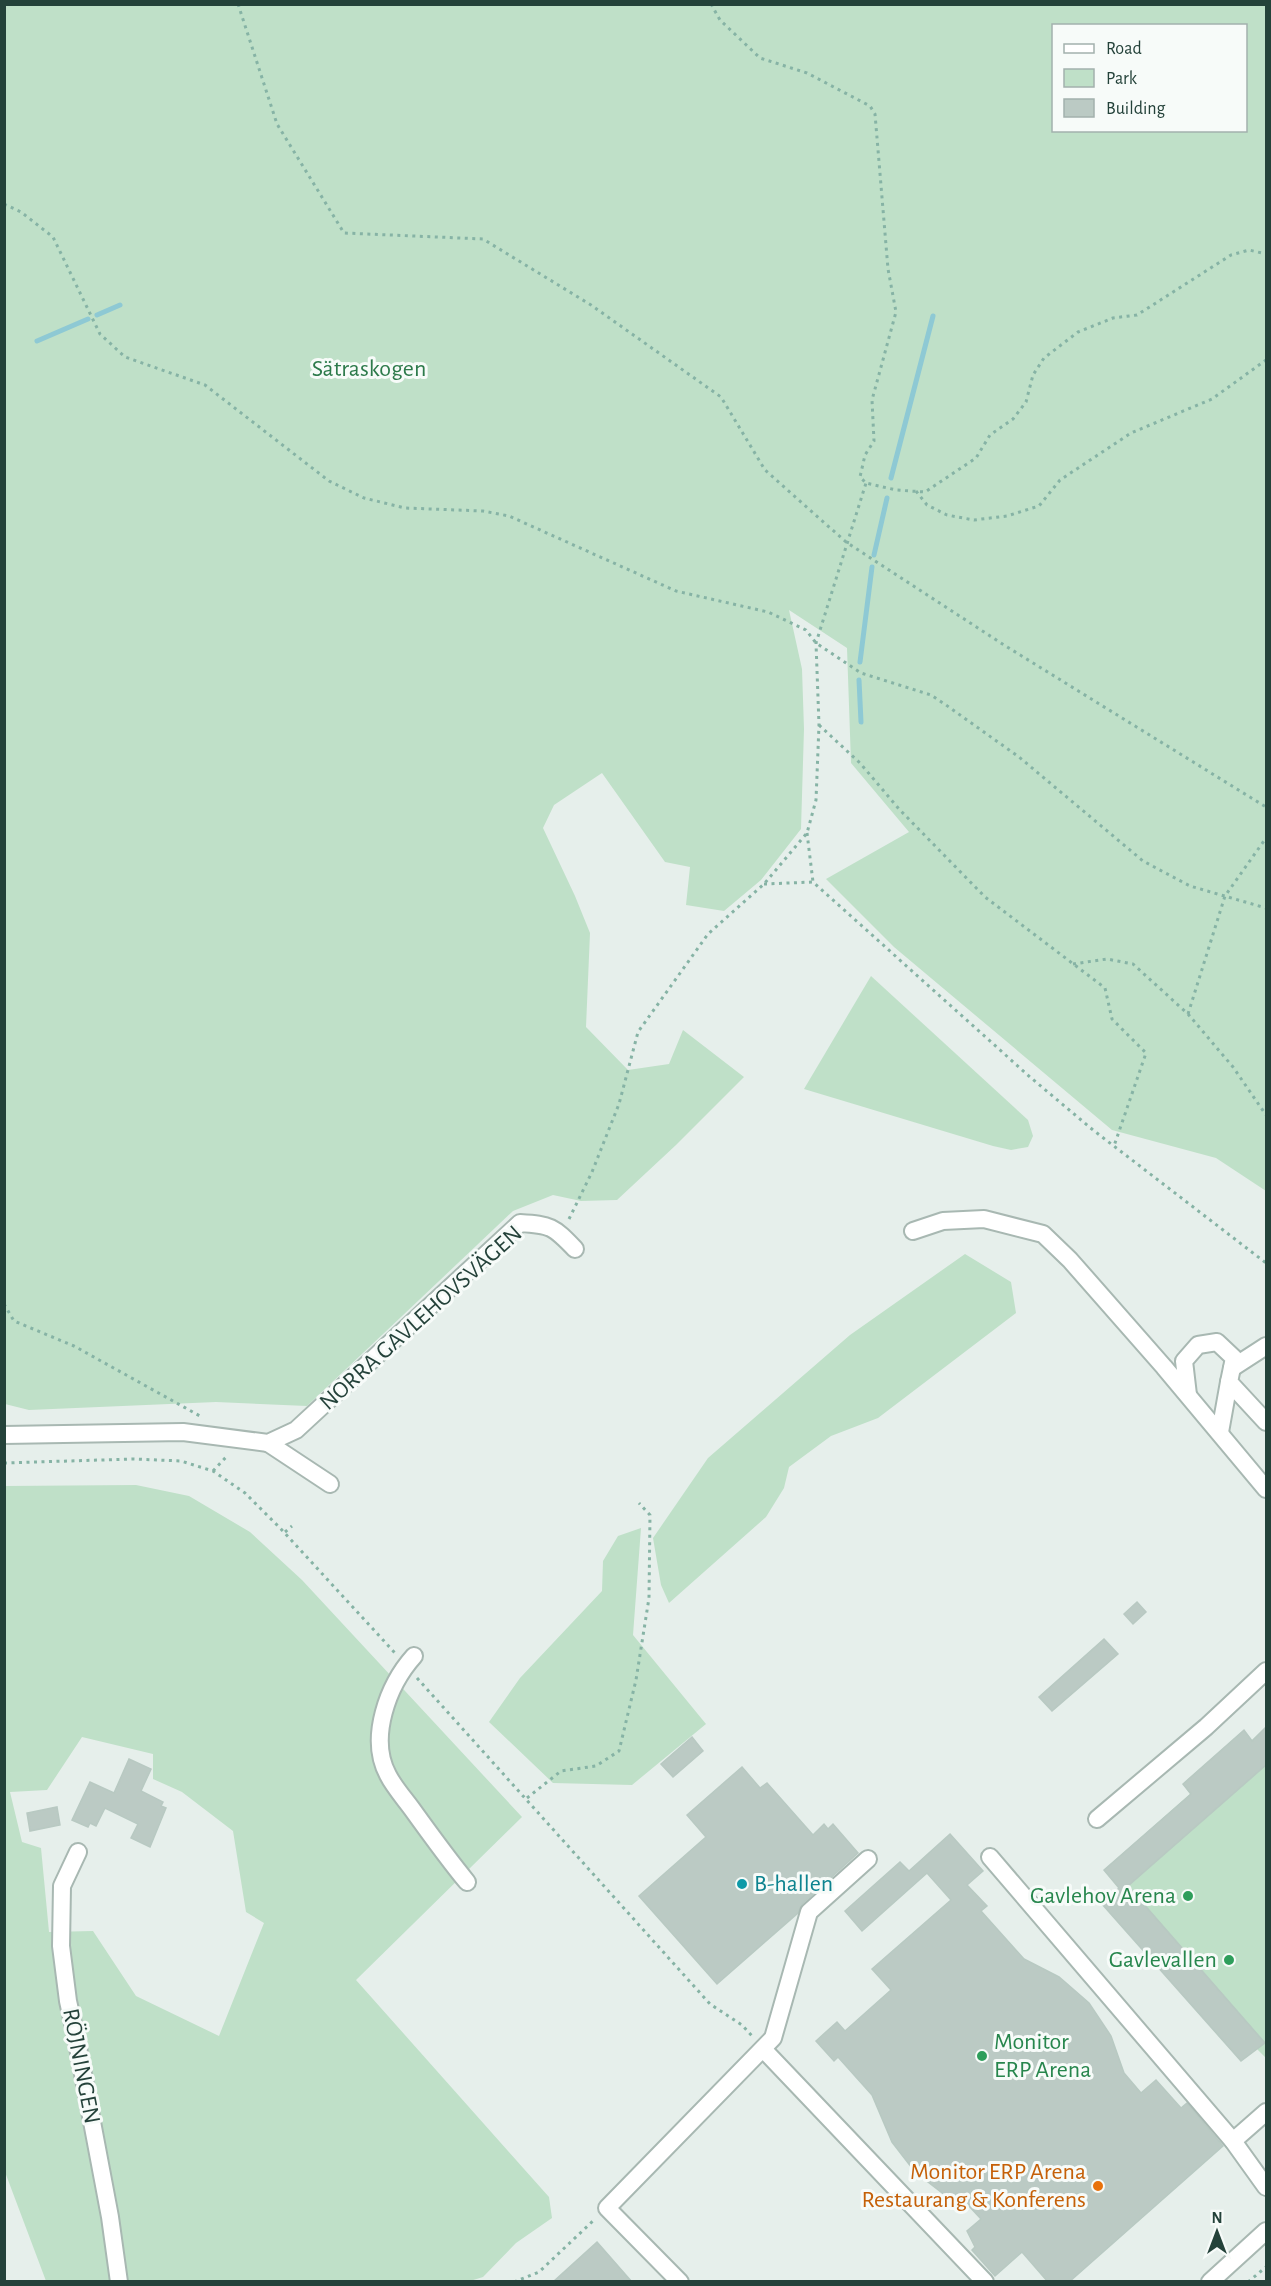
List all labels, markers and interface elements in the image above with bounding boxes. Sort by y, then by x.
legend [1052,24,1247,132]
text: Road [1106,40,1142,58]
text: Park [1106,70,1138,88]
text: Building [1106,100,1166,118]
park label: Sätraskogen [312,357,426,381]
street label: NORRA GAVLEHOVSVÄGEN [315,1220,527,1415]
place label: B-hallen [754,1872,833,1896]
marker: B-hallen [735,1877,749,1891]
place label: Gavlehov Arena [1030,1884,1176,1908]
marker: Gavlehov Arena [1181,1889,1195,1903]
place label: Gavlevallen [1109,1948,1217,1972]
marker: Gavlevallen [1222,1953,1236,1967]
street label: RÖJNINGEN [58,2006,105,2126]
place label: Monitor ERP Arena [994,2030,1091,2082]
marker: Monitor ERP Arena [975,2049,989,2063]
place label: Monitor ERP Arena Restaurang & Konferens [862,2160,1086,2212]
marker: Monitor ERP Arena Restaurang & Konferens [1091,2179,1105,2193]
north arrow [1187,2202,1247,2262]
text: N [1211,2210,1223,2226]

